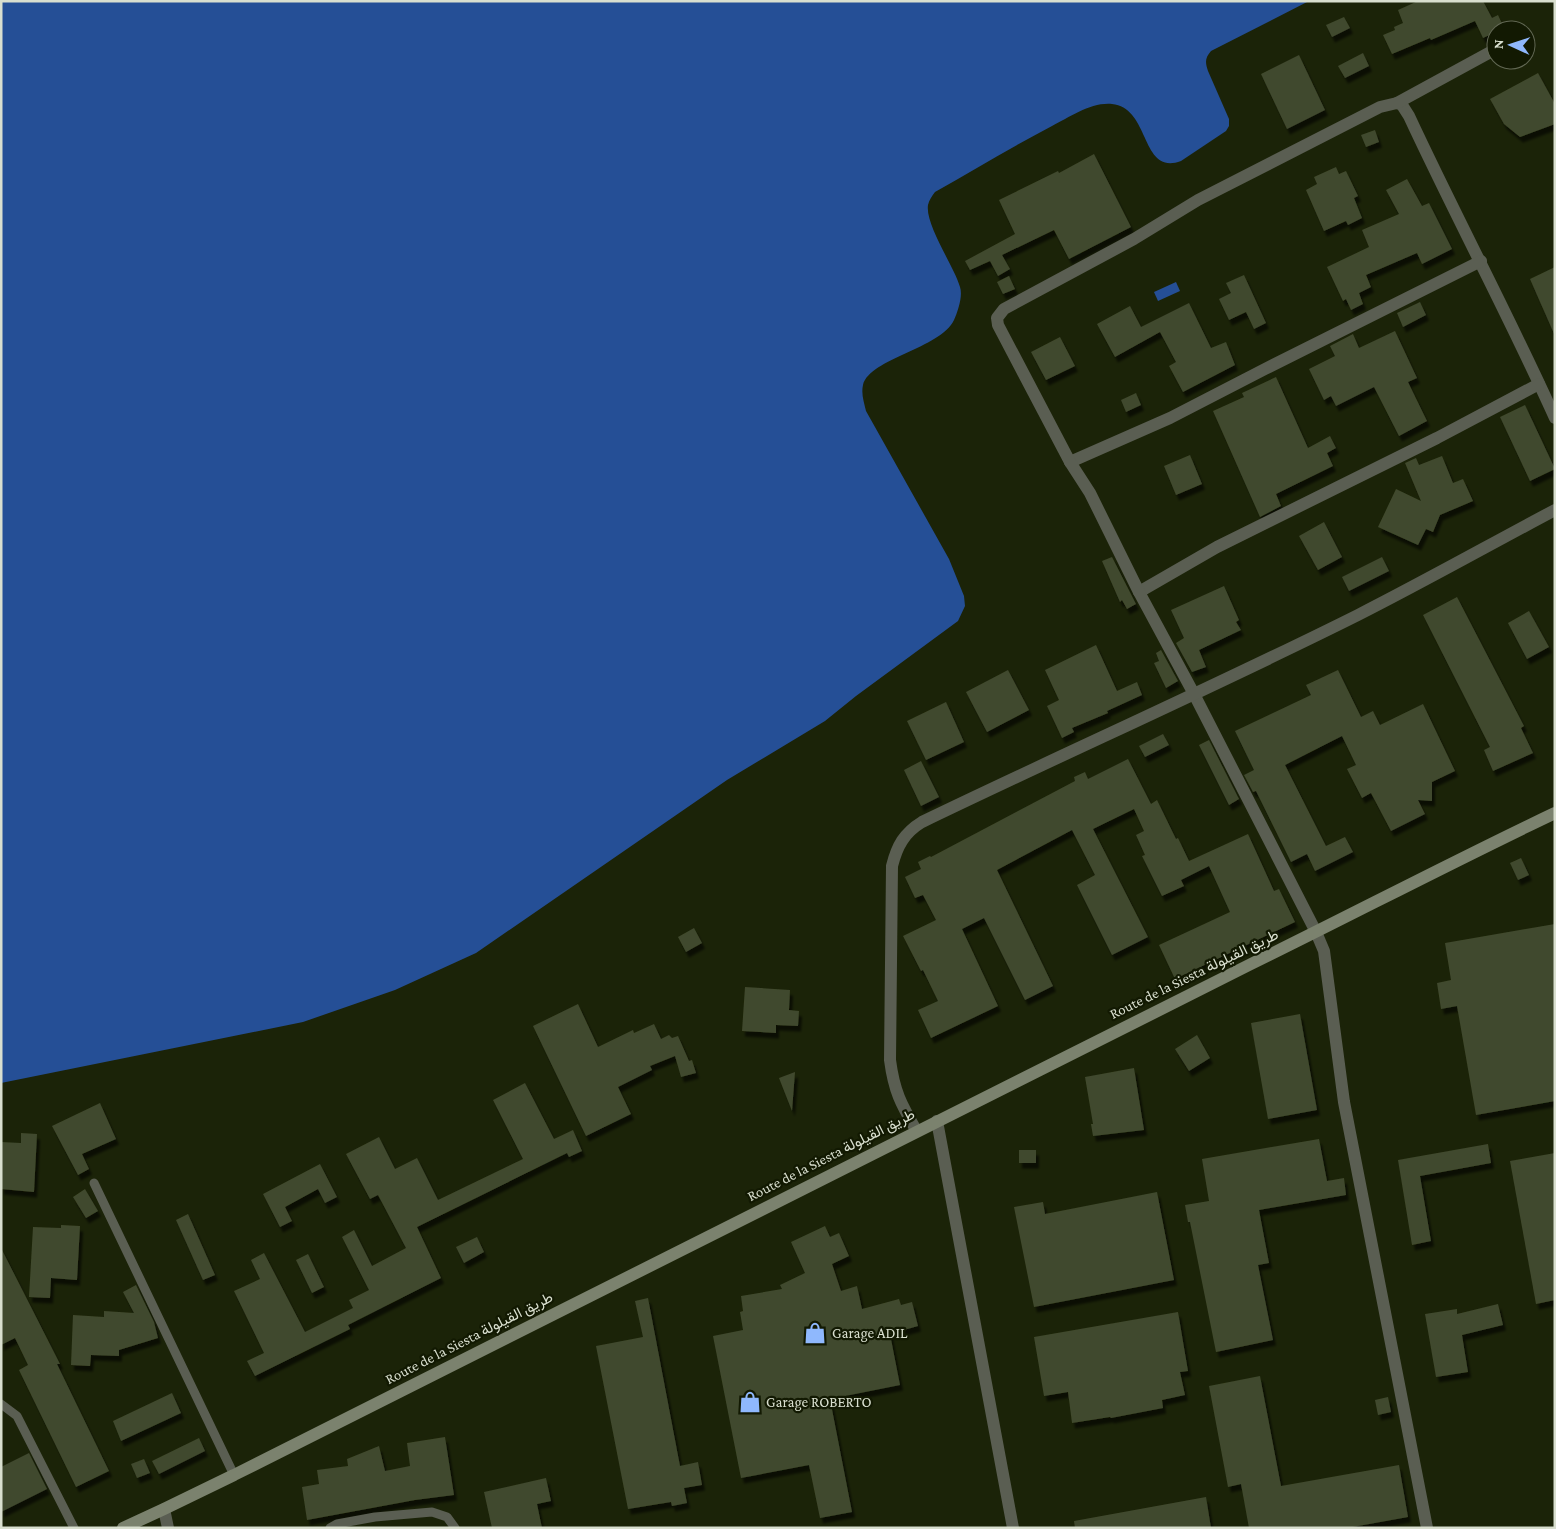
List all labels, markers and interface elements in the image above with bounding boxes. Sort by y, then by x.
north arrow [1486,20,1536,70]
text: N [1490,39,1506,50]
street label: Route de la Siesta طريق القيلولة [1107,926,1282,1024]
street label: Route de la Siesta طريق القيلولة [745,1106,918,1206]
street label: Route de la Siesta طريق القيلولة [383,1289,556,1389]
shop icon: Garage ADIL [802,1320,828,1346]
place label: Garage ADIL [832,1325,908,1342]
shop icon: Garage ROBERTO [737,1389,763,1415]
place label: Garage ROBERTO [766,1394,872,1411]

